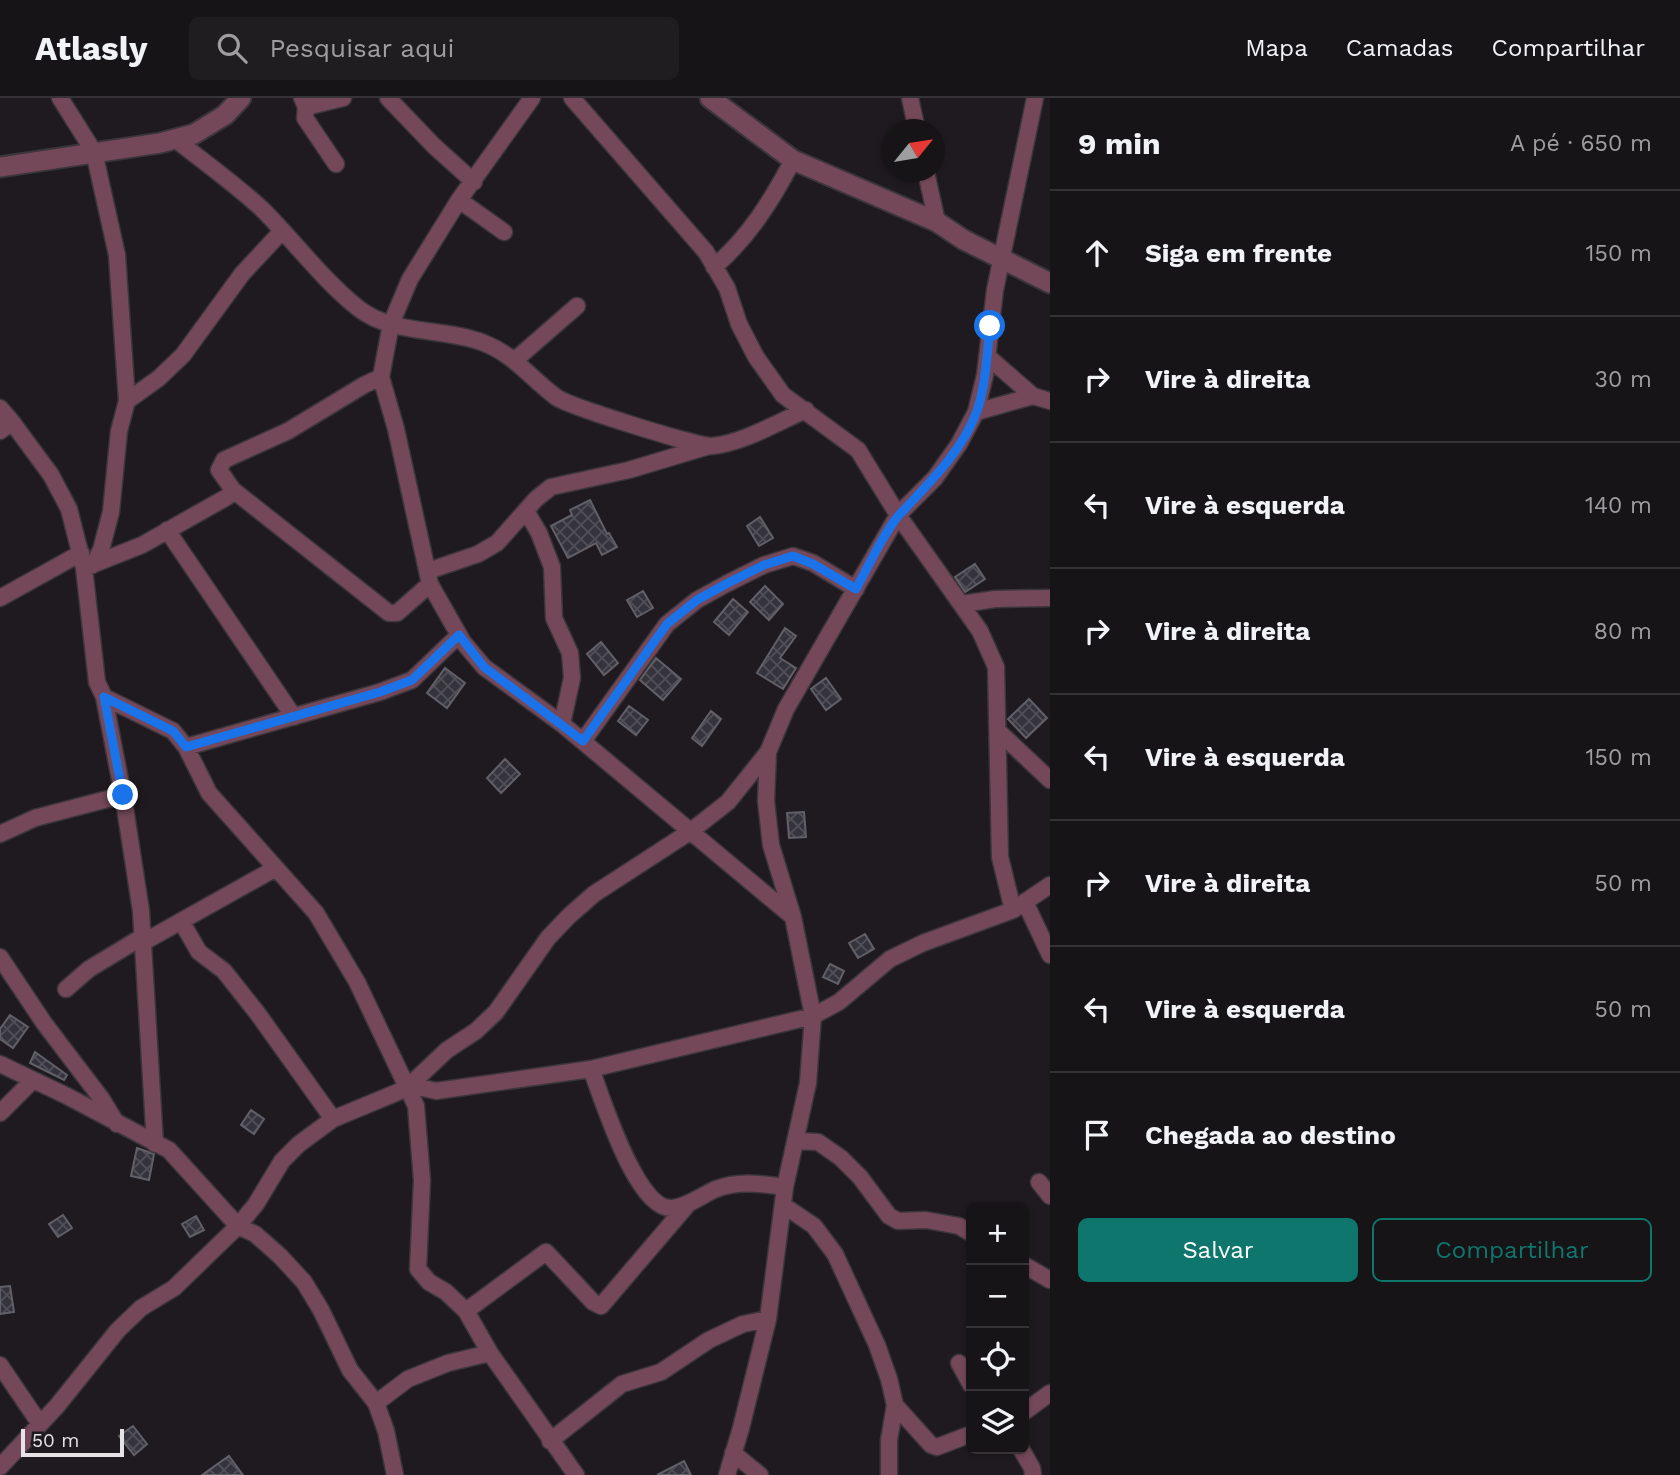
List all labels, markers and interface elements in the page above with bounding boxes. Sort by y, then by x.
search box [189,17,679,80]
text: Atlasly [35,29,147,68]
icon: search [213,29,251,67]
text: Pesquisar aqui [269,33,454,63]
text: Mapa [1245,34,1308,62]
text: Camadas [1346,34,1454,62]
text: Compartilhar [1492,34,1645,62]
north arrow [882,119,945,182]
text: 9 min [1078,126,1161,161]
text: A pé · 650 m [1510,130,1652,157]
icon: ahead [1078,234,1116,272]
text: Siga em frente [1145,238,1332,268]
text: 150 m [1586,240,1652,267]
route start [974,310,1005,341]
icon: right [1078,360,1116,398]
text: Vire à direita [1145,364,1310,394]
text: 30 m [1595,366,1652,393]
icon: left [1078,486,1116,524]
text: Vire à esquerda [1145,490,1345,520]
text: 140 m [1585,492,1652,519]
icon: right [1078,612,1116,650]
text: Vire à direita [1145,616,1310,646]
text: 80 m [1594,618,1652,645]
icon: left [1078,738,1116,776]
text: Vire à esquerda [1145,742,1345,772]
text: 150 m [1586,744,1652,771]
route end [107,779,138,810]
icon: right [1078,864,1116,902]
text: Vire à direita [1145,868,1310,898]
text: 50 m [1595,870,1652,897]
icon: left [1078,990,1116,1028]
text: Vire à esquerda [1145,994,1345,1024]
text: 50 m [1595,996,1652,1023]
icon: arrive [1078,1116,1116,1154]
text: Chegada ao destino [1145,1120,1396,1150]
map controls [966,1202,1029,1454]
button: + [966,1202,1029,1265]
button: Salvar [1078,1218,1358,1282]
button: Compartilhar [1372,1218,1652,1282]
button: − [966,1265,1029,1328]
button: locate [966,1328,1029,1391]
button: layers [966,1391,1029,1454]
scale bar [21,1426,124,1458]
text: 50 m [32,1429,79,1452]

